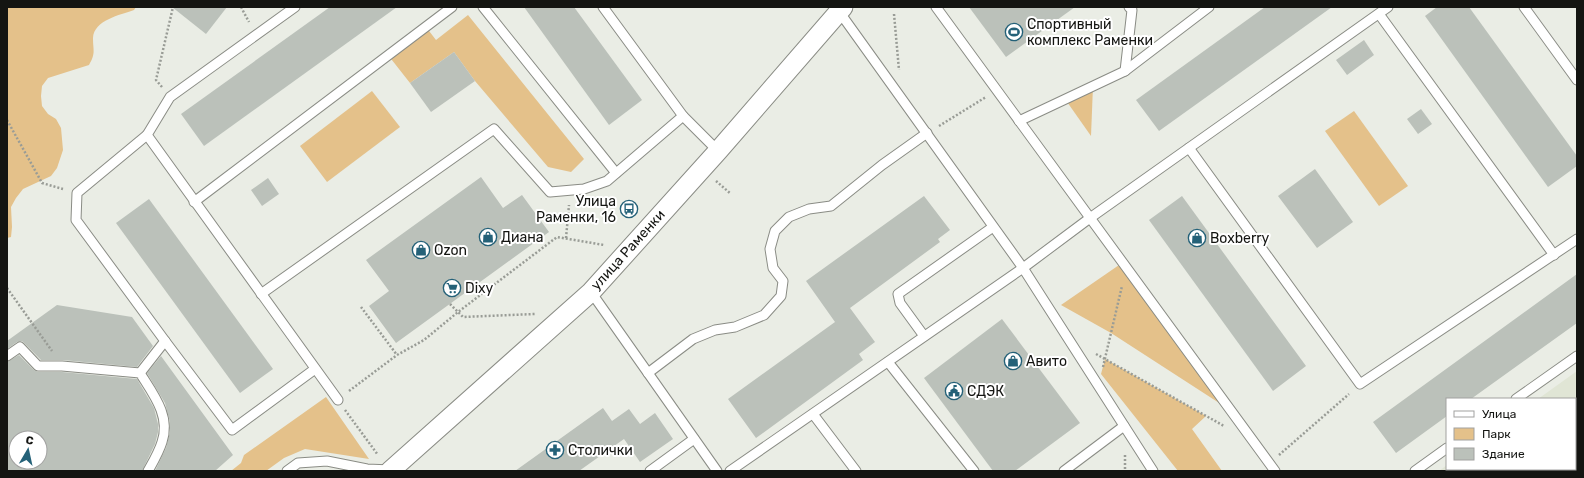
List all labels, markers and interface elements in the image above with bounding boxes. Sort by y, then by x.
place label: Спортивный комплекс Раменки [1027,16,1153,49]
sports icon: Спортивный комплекс Раменки [1004,22,1024,42]
place label: Улица Раменки, 16 [536,193,616,226]
bus stop icon: Улица Раменки, 16 [619,199,639,219]
street label: улица Раменки [587,206,669,294]
shop icon: Диана [478,227,498,247]
shop icon: Boxberry [1187,228,1207,248]
place label: Диана [501,229,543,246]
place label: Boxberry [1210,230,1270,247]
shop icon: Ozon [411,240,431,260]
place label: Ozon [434,242,467,259]
supermarket icon: Dixy [442,278,462,298]
place label: Dixy [465,280,494,297]
shop icon: Авито [1003,351,1023,371]
place label: Авито [1026,353,1067,370]
public building icon: СДЭК [944,381,964,401]
place label: СДЭК [967,383,1004,400]
legend [1446,398,1576,470]
text: Улица [1482,407,1516,421]
text: Парк [1482,427,1511,441]
north arrow [8,430,48,470]
text: С [25,434,35,448]
pharmacy icon: Столички [545,440,565,460]
place label: Столички [568,442,633,459]
text: Здание [1482,447,1525,461]

